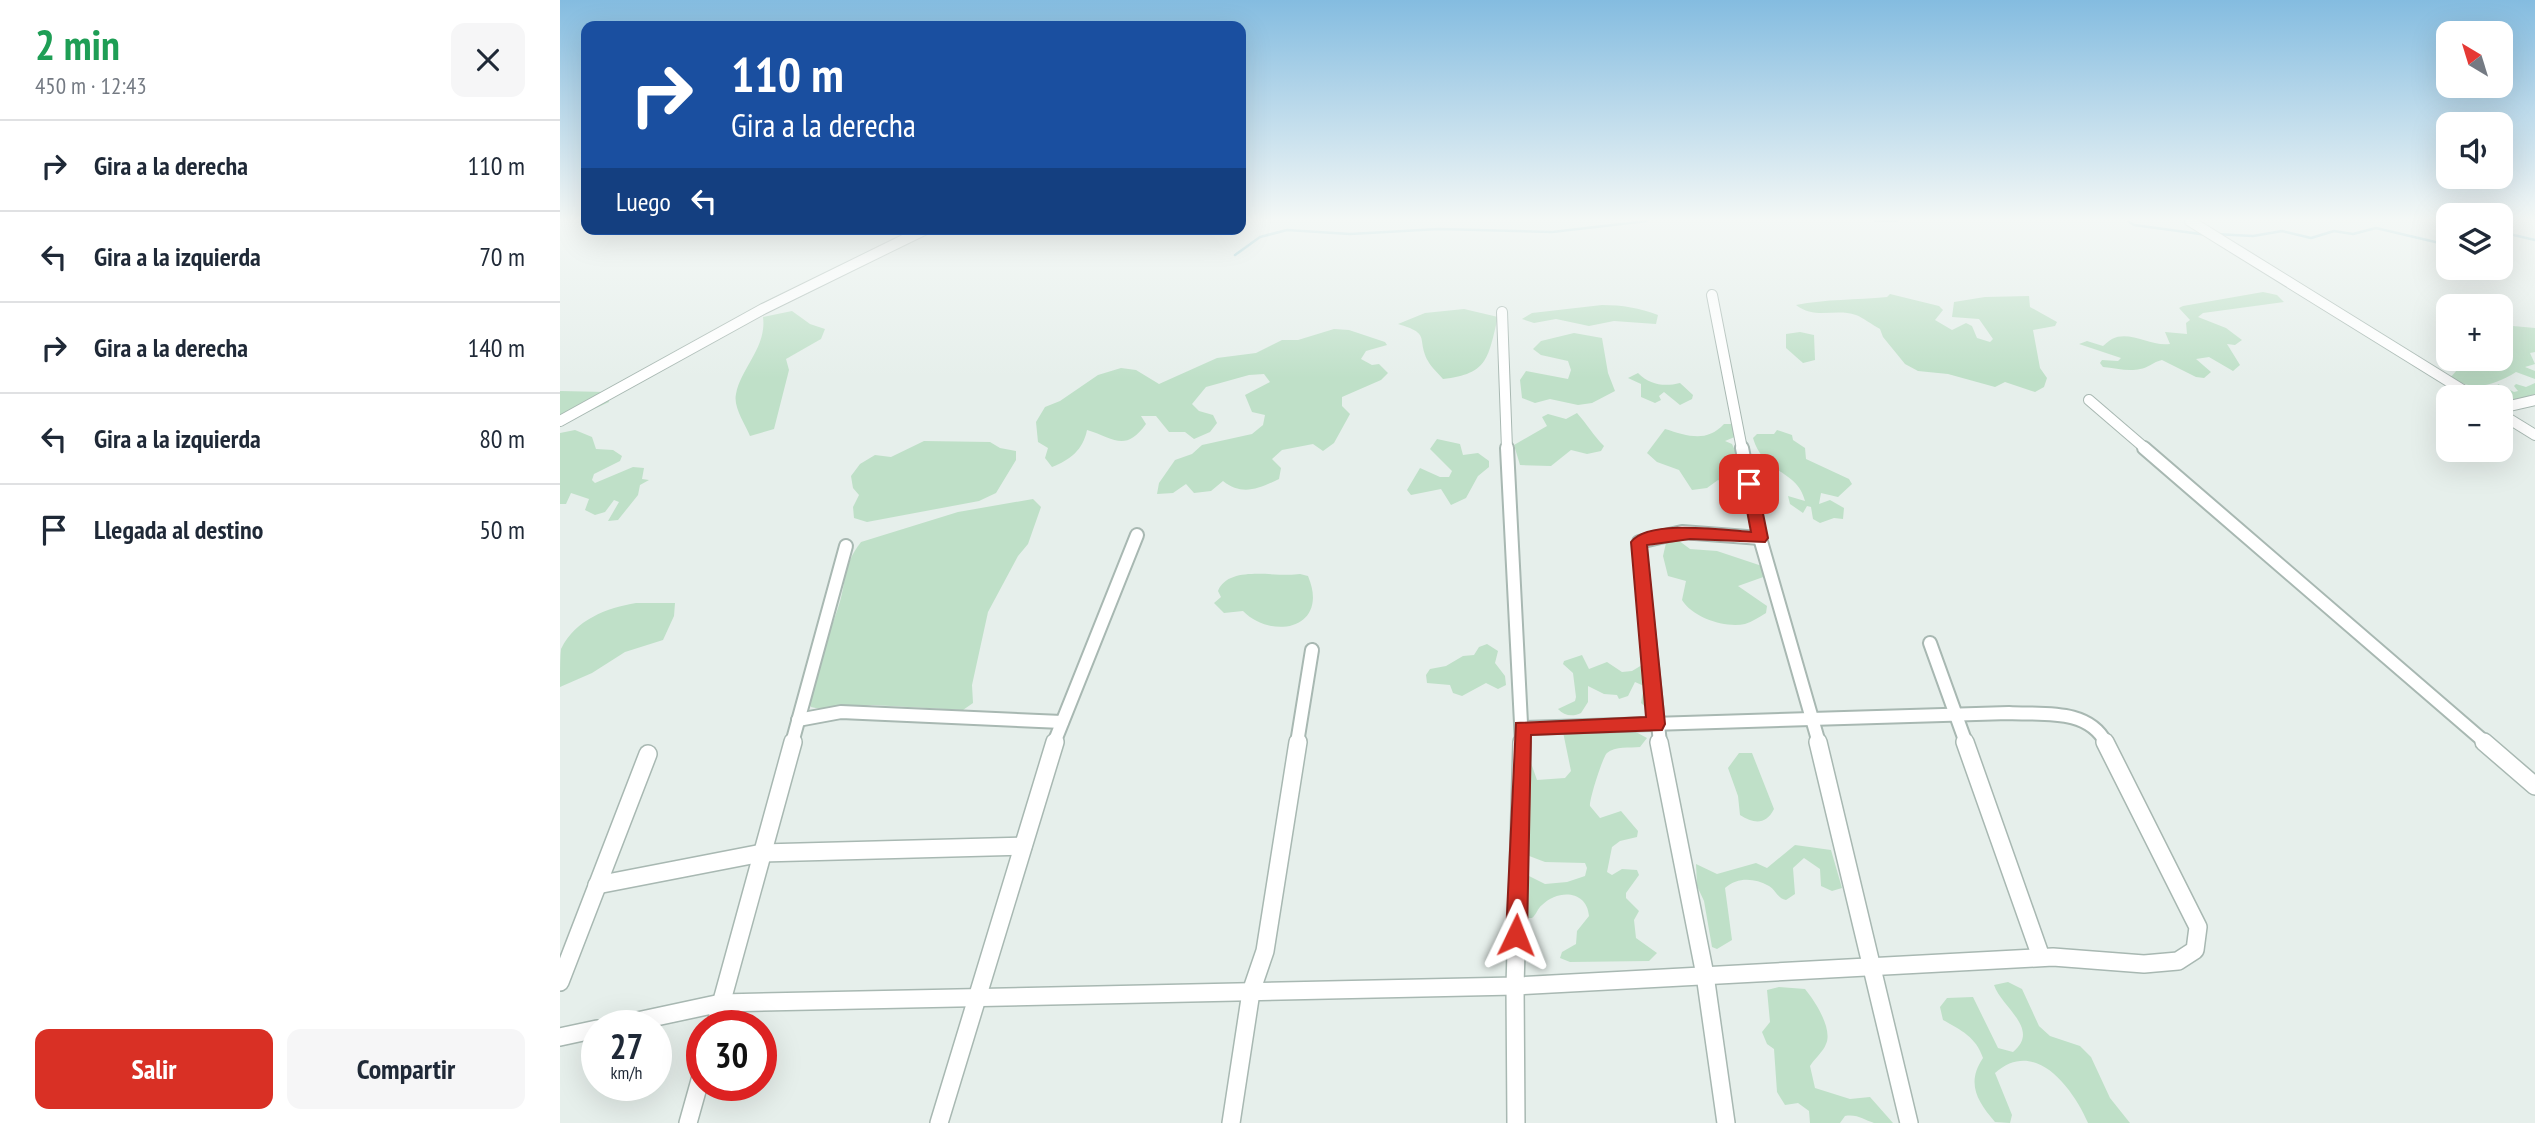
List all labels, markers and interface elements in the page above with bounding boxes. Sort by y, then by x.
text: 2 min [35,17,120,72]
north arrow [2436,21,2513,98]
map controls [2436,21,2513,462]
button: close [451,23,525,97]
text: 110 m [731,42,844,106]
icon: right [616,49,707,140]
text: 450 m · 12:43 [35,71,147,100]
text: Gira a la derecha [731,104,916,146]
button: sound [2436,112,2513,189]
icon: right [35,147,73,185]
text: Gira a la derecha [94,149,248,182]
text: 110 m [467,149,525,182]
icon: left [685,182,723,220]
text: Luego [616,185,671,218]
button: layers [2436,203,2513,280]
icon: left [35,238,73,276]
text: Gira a la izquierda [94,240,261,273]
text: 70 m [479,240,525,273]
button: + [2436,294,2513,371]
icon: right [35,329,73,367]
text: Gira a la derecha [94,331,248,364]
text: 140 m [467,331,525,364]
button: − [2436,385,2513,462]
icon: left [35,420,73,458]
text: Gira a la izquierda [94,422,261,455]
text: 80 m [479,422,525,455]
pin [1719,454,1779,514]
icon: arrive [1730,465,1768,503]
icon: arrive [35,511,73,549]
text: Llegada al destino [94,513,263,546]
text: 50 m [479,513,525,546]
position arrow [1479,898,1553,972]
speed limit sign: 30 [686,1010,777,1101]
text: 27 [610,1023,643,1069]
button: Salir [35,1029,273,1109]
button: Compartir [287,1029,525,1109]
text: km/h [611,1061,642,1084]

